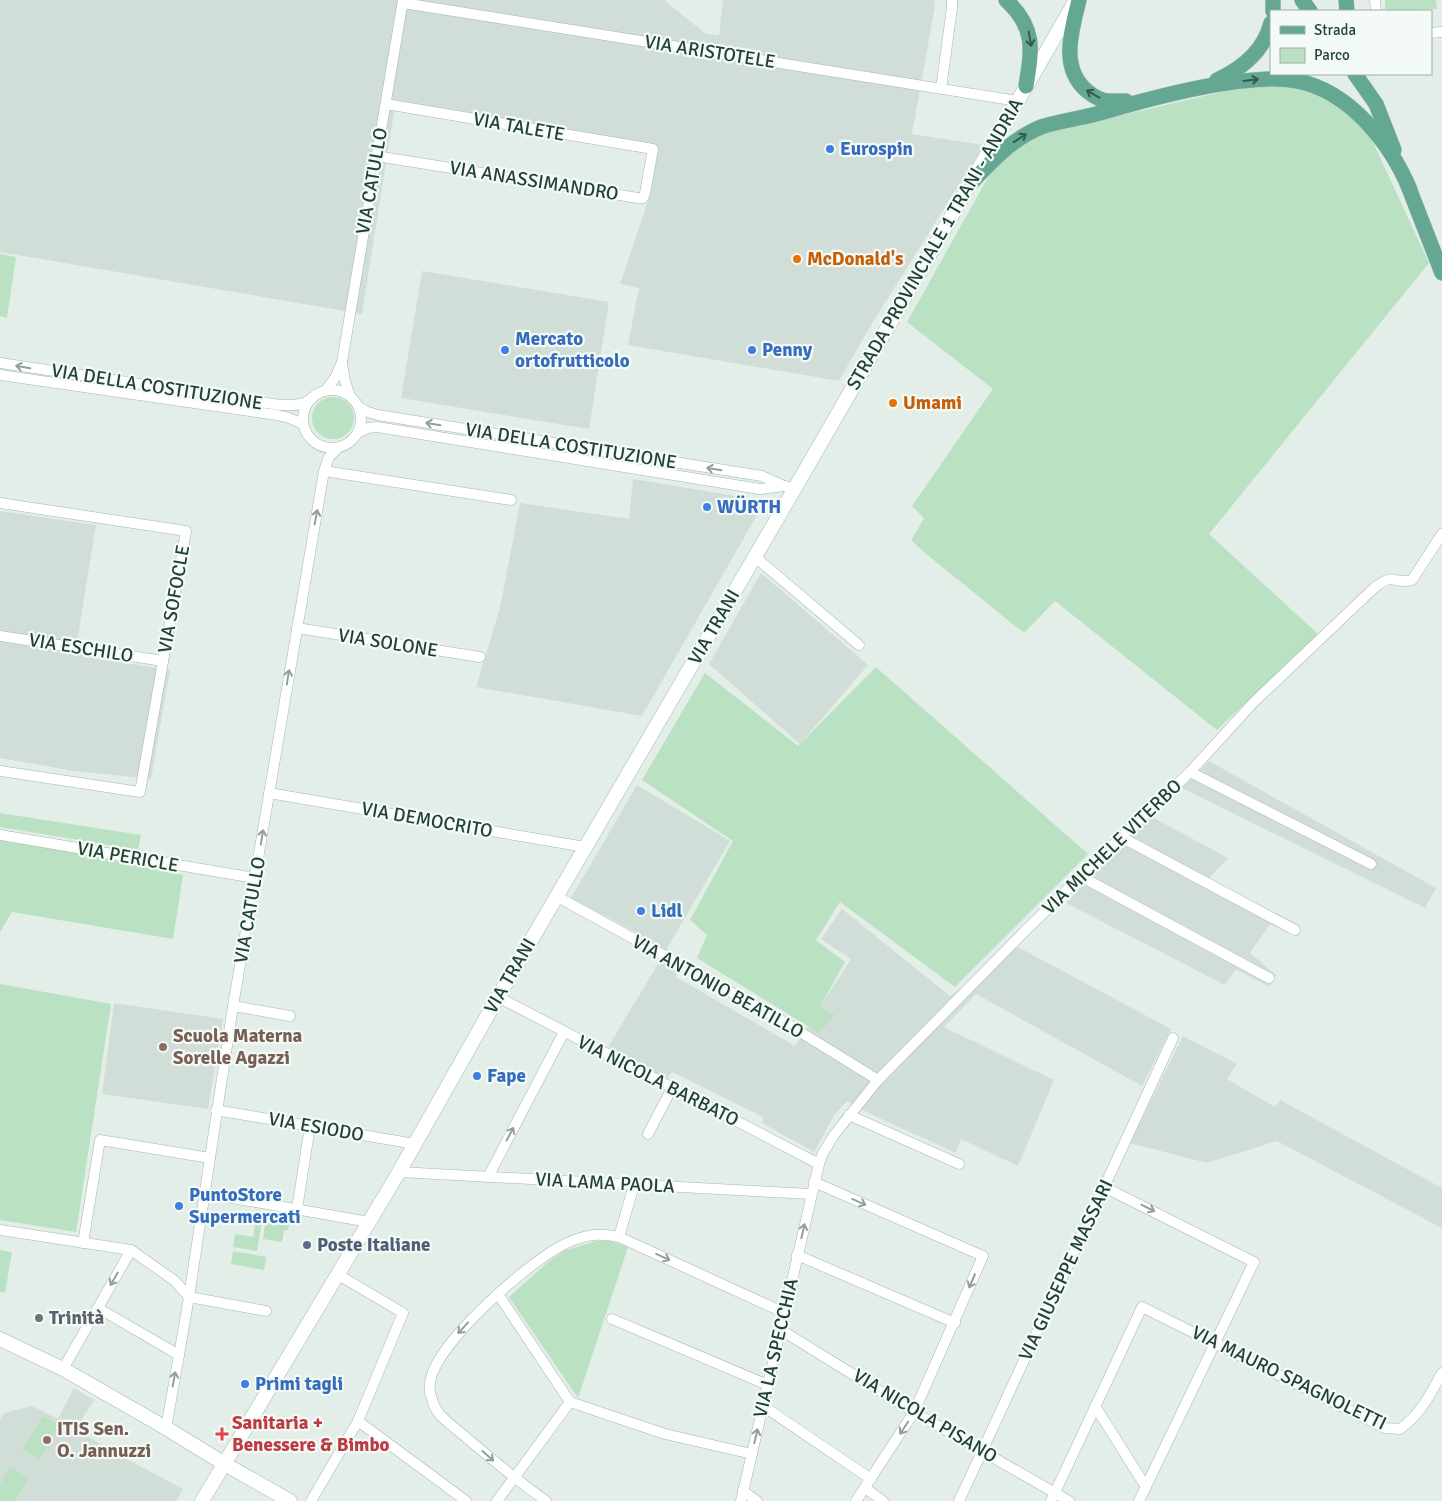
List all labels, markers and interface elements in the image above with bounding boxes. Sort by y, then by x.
legend [1270,10,1432,75]
text: Strada [1314,21,1356,39]
street label: VIA ARISTOTELE [643,30,777,74]
one-way arrow [1025,31,1035,47]
text: Parco [1314,46,1350,64]
one-way arrow [1242,75,1258,85]
one-way arrow [1087,89,1101,99]
street label: STRADA PROVINCIALE 1 TRANI - ANDRIA [841,94,1029,394]
street label: VIA TALETE [471,107,567,147]
street label: VIA CATULLO [351,126,393,236]
one-way arrow [1013,133,1027,143]
place label: Eurospin [840,137,913,161]
marker: Eurospin [824,143,836,155]
street label: VIA ANASSIMANDRO [448,156,620,206]
place label: McDonald's [807,247,903,271]
marker: McDonald's [791,253,803,265]
place label: Mercato ortofrutticolo [515,327,630,373]
place label: Penny [762,338,813,362]
marker: Mercato ortofrutticolo [499,344,511,356]
marker: Penny [746,344,758,356]
street label: VIA DELLA COSTITUZIONE [50,358,264,416]
one-way arrow [16,362,32,372]
place label: Umami [903,391,962,415]
marker: Umami [887,397,899,409]
street label: VIA DELLA COSTITUZIONE [464,417,678,475]
one-way arrow [425,418,441,428]
one-way arrow [707,463,723,473]
place label: WÜRTH [717,495,781,519]
marker: WÜRTH [701,501,713,513]
one-way arrow [311,509,321,525]
street label: VIA SOFOCLE [153,543,195,655]
street label: VIA TRANI [683,585,745,669]
street label: VIA SOLONE [336,623,440,663]
street label: VIA ESCHILO [27,628,135,668]
one-way arrow [284,669,294,685]
street label: VIA MICHELE VITERBO [1037,774,1187,920]
street label: VIA DEMOCRITO [359,797,495,843]
one-way arrow [257,830,267,846]
street label: VIA PERICLE [75,836,181,878]
street label: VIA CATULLO [229,855,271,965]
place label: Lidl [651,899,683,923]
marker: Lidl [635,905,647,917]
street label: VIA ANTONIO BEATILLO [628,930,808,1044]
street label: VIA TRANI [479,934,541,1018]
place label: Scuola Materna Sorelle Agazzi [173,1024,303,1070]
street label: VIA NICOLA BARBATO [573,1030,743,1132]
marker: Scuola Materna Sorelle Agazzi [157,1041,169,1053]
place label: Fape [487,1064,526,1088]
marker: Fape [471,1070,483,1082]
street label: VIA ESIODO [266,1107,366,1147]
one-way arrow [506,1127,516,1142]
street label: VIA LAMA PAOLA [535,1167,676,1199]
street label: VIA GIUSEPPE MASSARI [1013,1176,1119,1364]
place label: PuntoStore Supermercati [189,1183,301,1229]
one-way arrow [851,1197,866,1207]
marker: PuntoStore Supermercati [173,1200,185,1212]
one-way arrow [1140,1204,1155,1213]
one-way arrow [799,1224,808,1240]
place label: Poste Italiane [317,1233,430,1257]
marker: Poste Italiane [301,1239,313,1251]
one-way arrow [655,1253,670,1262]
one-way arrow [109,1272,119,1286]
one-way arrow [967,1273,977,1288]
street label: VIA LA SPECCHIA [748,1275,804,1420]
place label: Trinità [49,1306,104,1330]
marker: Trinità [33,1312,45,1324]
street label: VIA MAURO SPAGNOLETTI [1188,1320,1390,1436]
one-way arrow [457,1322,469,1335]
street label: VIA NICOLA PISANO [848,1363,1002,1469]
one-way arrow [170,1372,180,1388]
place label: Primi tagli [255,1372,343,1396]
marker: Primi tagli [239,1378,251,1390]
place label: Sanitaria + Benessere & Bimbo [232,1411,390,1457]
place label: ITIS Sen. O. Jannuzzi [57,1417,151,1463]
one-way arrow [898,1421,908,1435]
marker: Sanitaria + Benessere & Bimbo [216,1428,228,1440]
one-way arrow [752,1429,761,1445]
marker: ITIS Sen. O. Jannuzzi [41,1434,53,1446]
one-way arrow [482,1451,495,1462]

